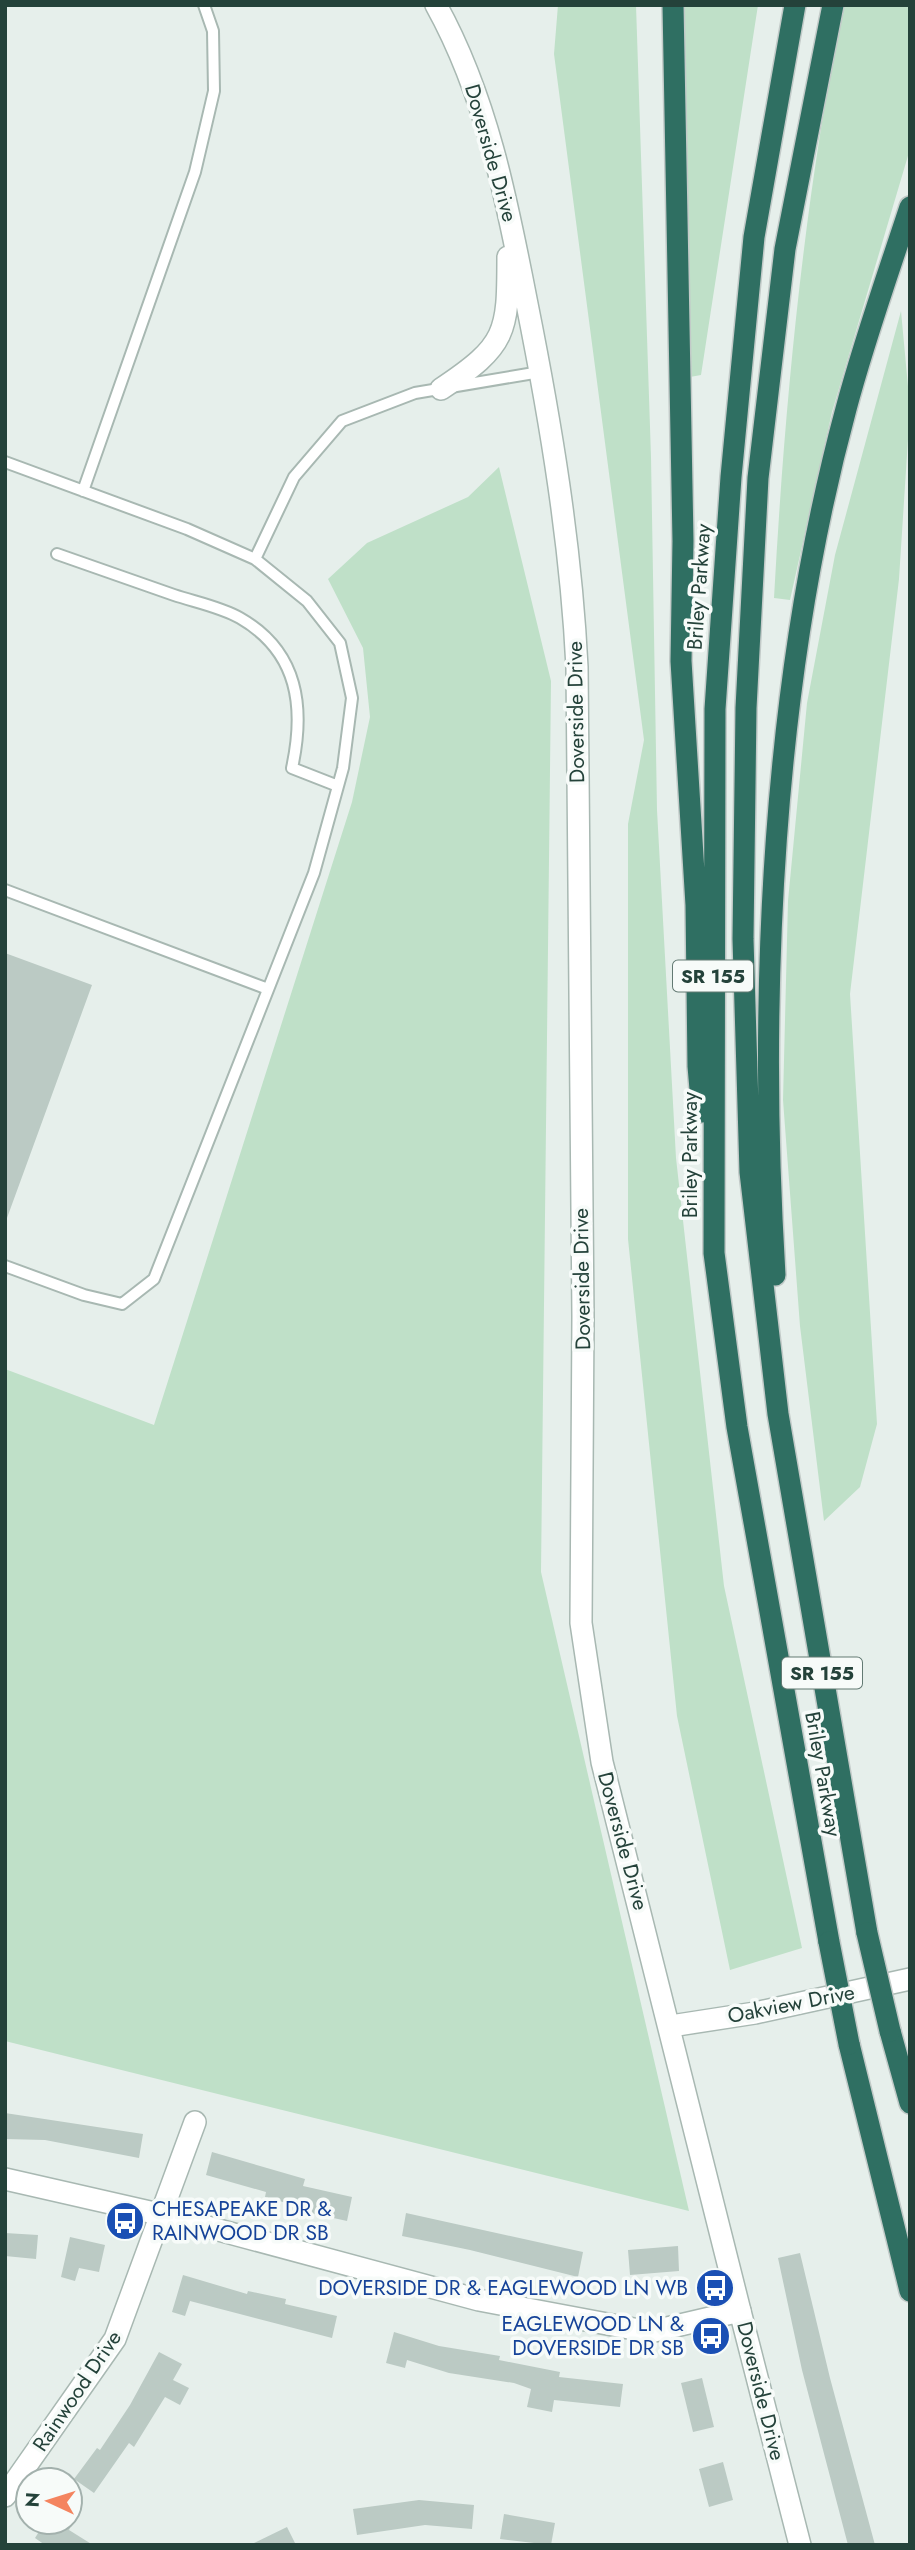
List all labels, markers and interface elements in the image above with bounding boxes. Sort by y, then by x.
street label: Doverside Drive [457,81,525,226]
street label: Briley Parkway [680,522,718,651]
street label: Doverside Drive [560,641,592,783]
road number: SR 155 [673,960,753,992]
street label: Briley Parkway [675,1091,705,1218]
street label: Doverside Drive [566,1208,598,1350]
road number: SR 155 [782,1658,862,1688]
street label: Briley Parkway [797,1709,849,1840]
street label: Doverside Drive [590,1768,656,1914]
street label: Oakview Drive [725,1977,857,2031]
place label: CHESAPEAKE DR & RAINWOOD DR SB [152,2194,331,2248]
bus stop icon: CHESAPEAKE DR & RAINWOOD DR SB [104,2200,146,2242]
bus stop icon: DOVERSIDE DR & EAGLEWOOD LN WB [694,2267,736,2309]
place label: DOVERSIDE DR & EAGLEWOOD LN WB [318,2273,688,2303]
place label: EAGLEWOOD LN & DOVERSIDE DR SB [502,2309,684,2363]
bus stop icon: EAGLEWOOD LN & DOVERSIDE DR SB [690,2315,732,2357]
street label: Doverside Drive [729,2318,793,2464]
street label: Rainwood Drive [25,2324,129,2457]
north arrow [14,2466,84,2536]
text: N [19,2491,47,2508]

